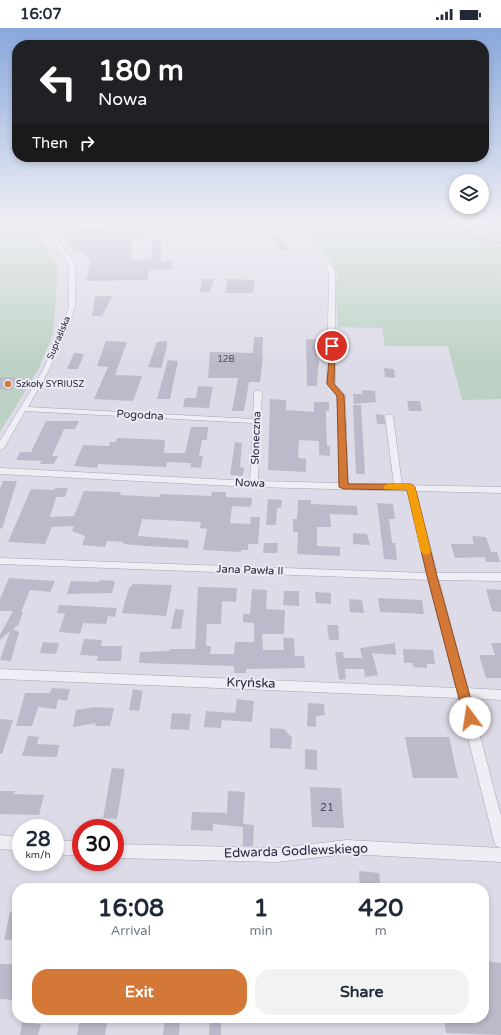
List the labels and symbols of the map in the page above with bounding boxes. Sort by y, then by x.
street label: Supraślska [45,315,73,361]
pin [315,329,349,363]
house number: 12B [217,354,235,365]
marker: Szkoły SYRIUSZ [3,379,13,389]
place label: Szkoły SYRIUSZ [16,379,84,390]
street label: Pogodna [116,407,164,423]
street label: Słoneczna [249,411,263,465]
street label: Nowa [235,476,265,490]
street label: Jana Pawła II [216,562,284,578]
street label: Kryńska [226,674,276,692]
position arrow [449,697,491,739]
house number: 21 [320,801,334,814]
speed limit sign: 30 [72,819,124,871]
street label: Edwarda Godlewskiego [224,840,368,862]

